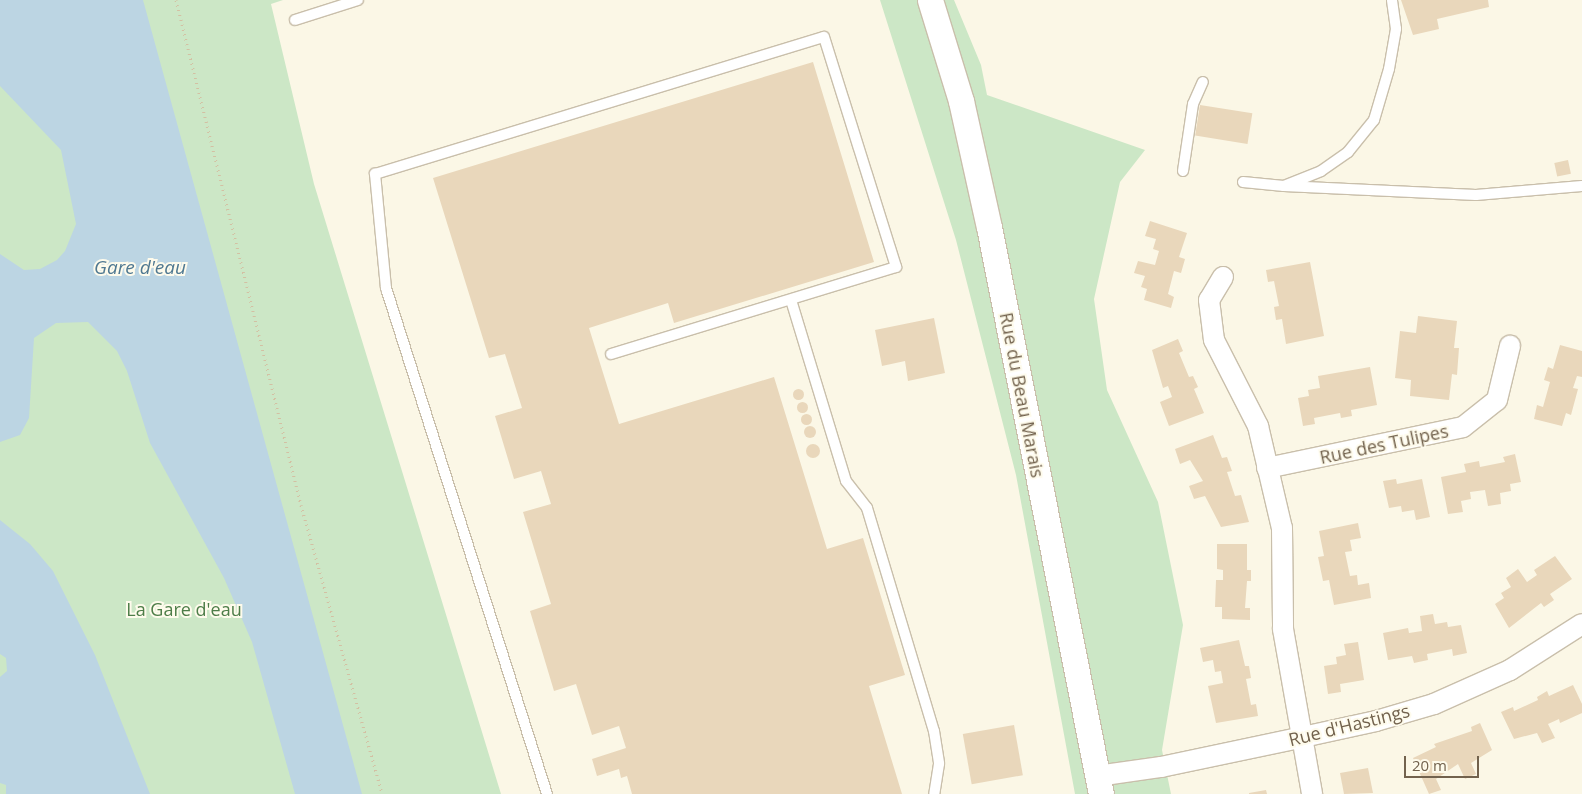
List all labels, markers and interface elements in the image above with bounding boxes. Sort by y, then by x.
water label: Gare d'eau [94,257,186,279]
street label: Rue du Beau Marais [995,311,1049,479]
street label: Rue des Tulipes [1318,420,1450,468]
park label: La Gare d'eau [126,598,242,620]
street label: Rue d'Hastings [1286,700,1412,750]
scale bar [1407,746,1482,778]
text: 20 m [1412,755,1447,775]

